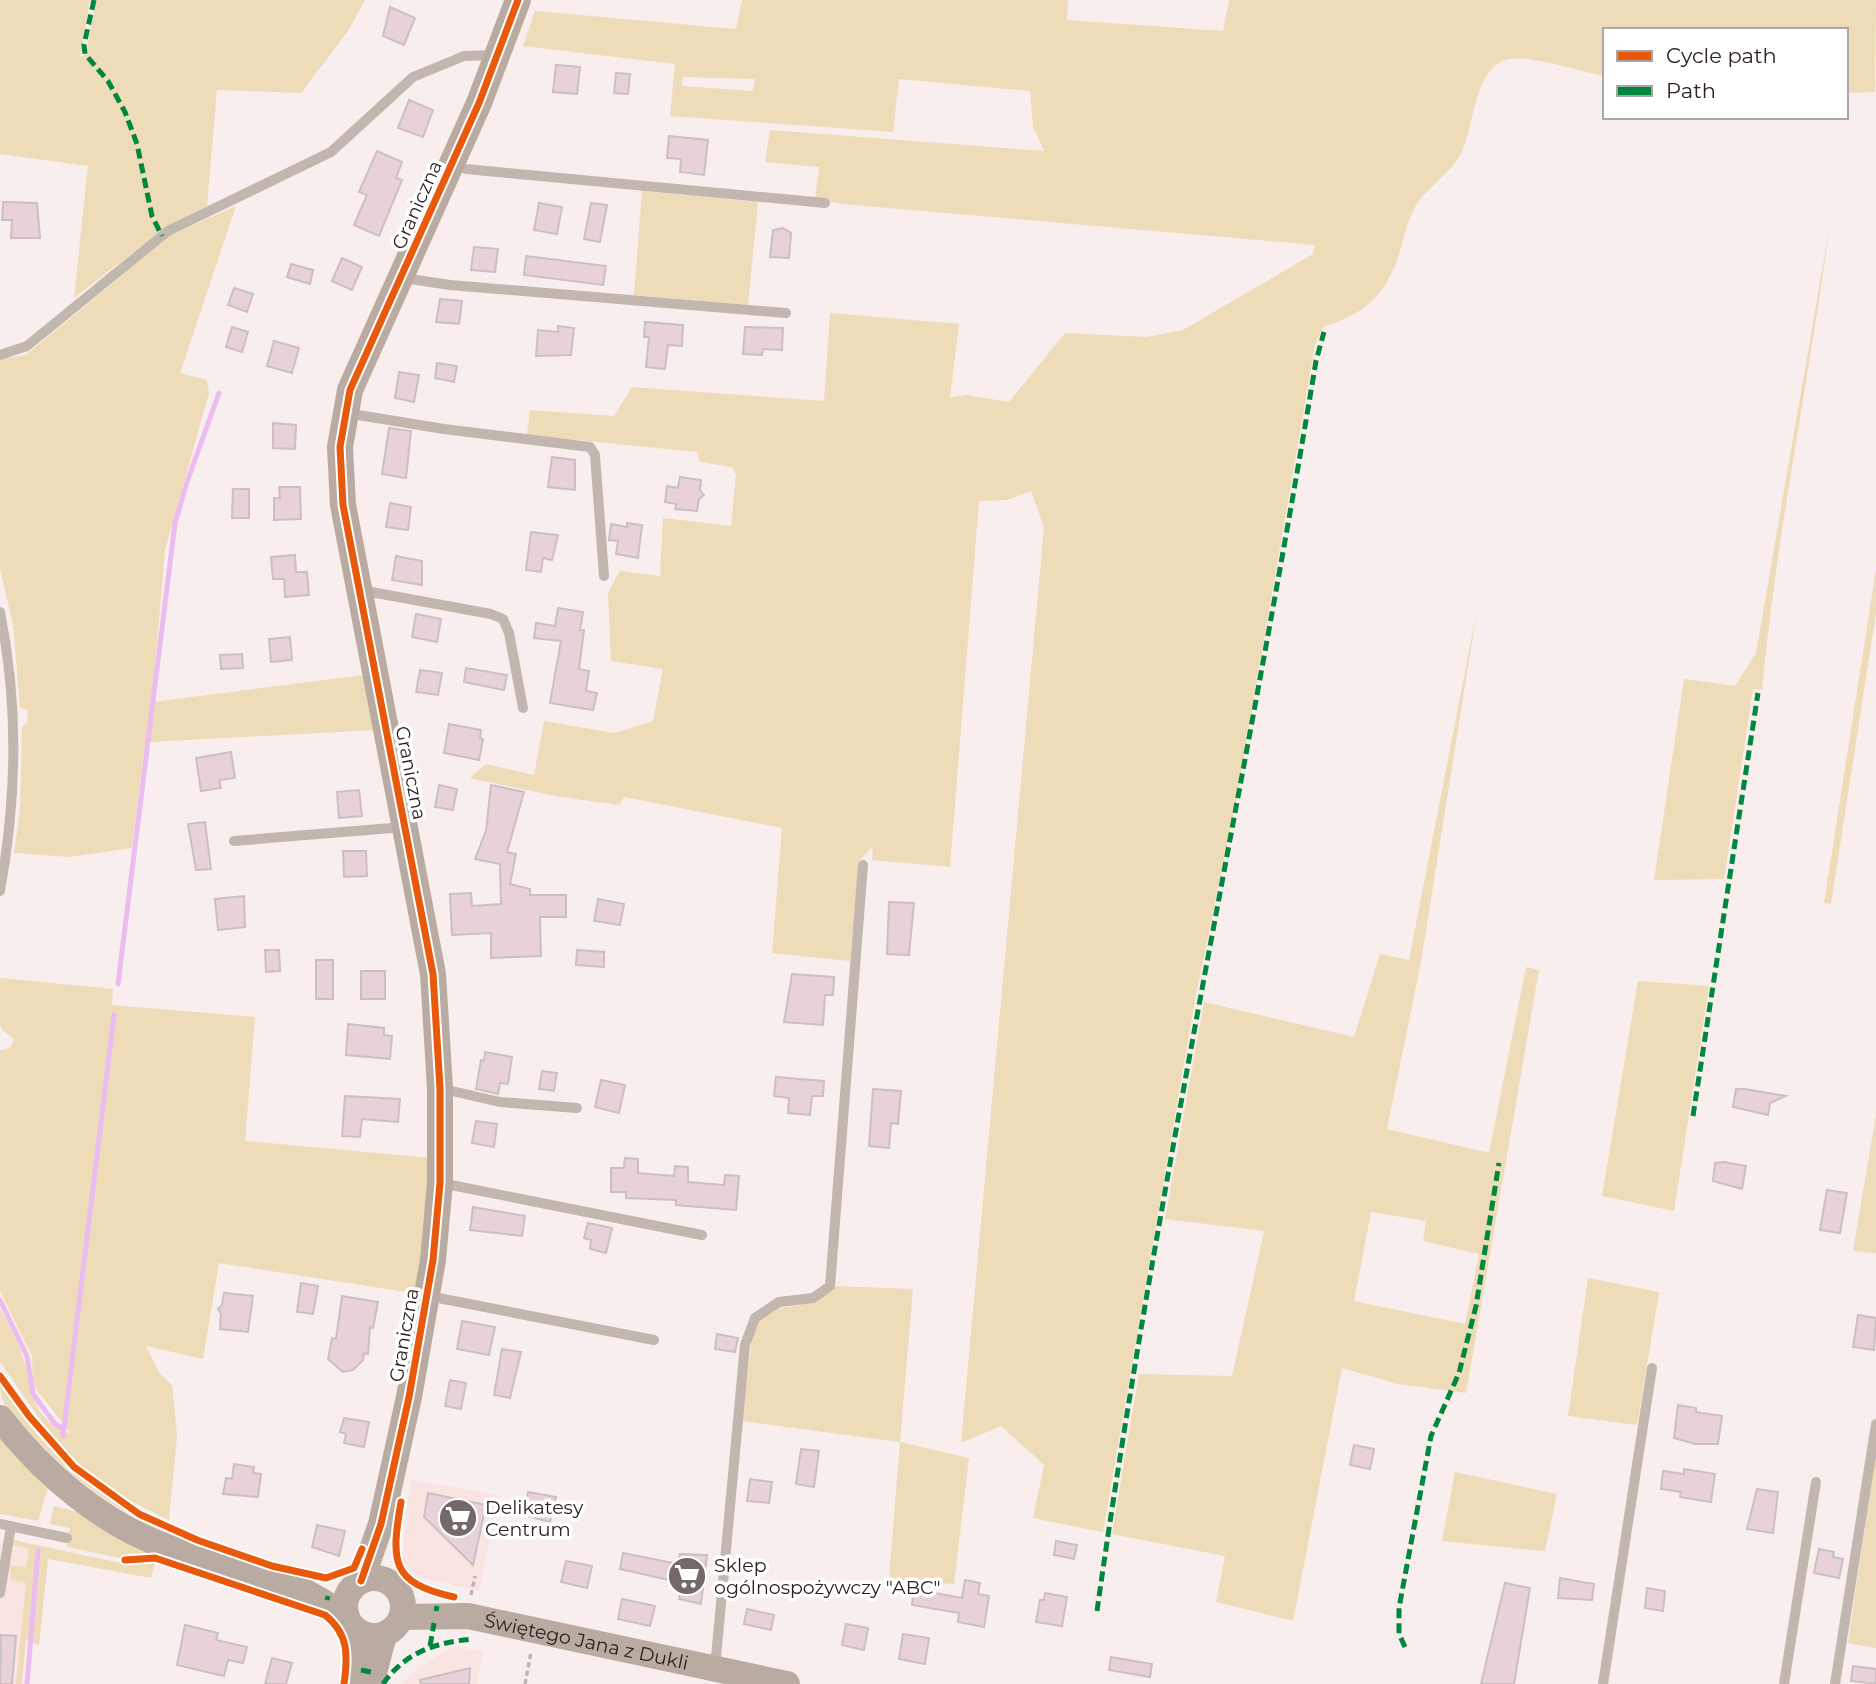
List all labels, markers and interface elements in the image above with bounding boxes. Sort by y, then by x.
legend [1603,28,1848,119]
text: Cycle path [1666,43,1777,68]
text: Path [1666,78,1716,103]
street label: Graniczna [387,157,447,253]
street label: Graniczna [391,724,431,822]
street label: Graniczna [384,1286,424,1384]
place label: Delikatesy Centrum [485,1496,584,1541]
supermarket icon: Delikatesy Centrum [437,1497,479,1539]
place label: Sklep ogólnospożywczy "ABC" [714,1554,941,1599]
supermarket icon: Sklep ogólnospożywczy "ABC" [666,1555,708,1597]
street label: Świętego Jana z Dukli [482,1608,691,1674]

